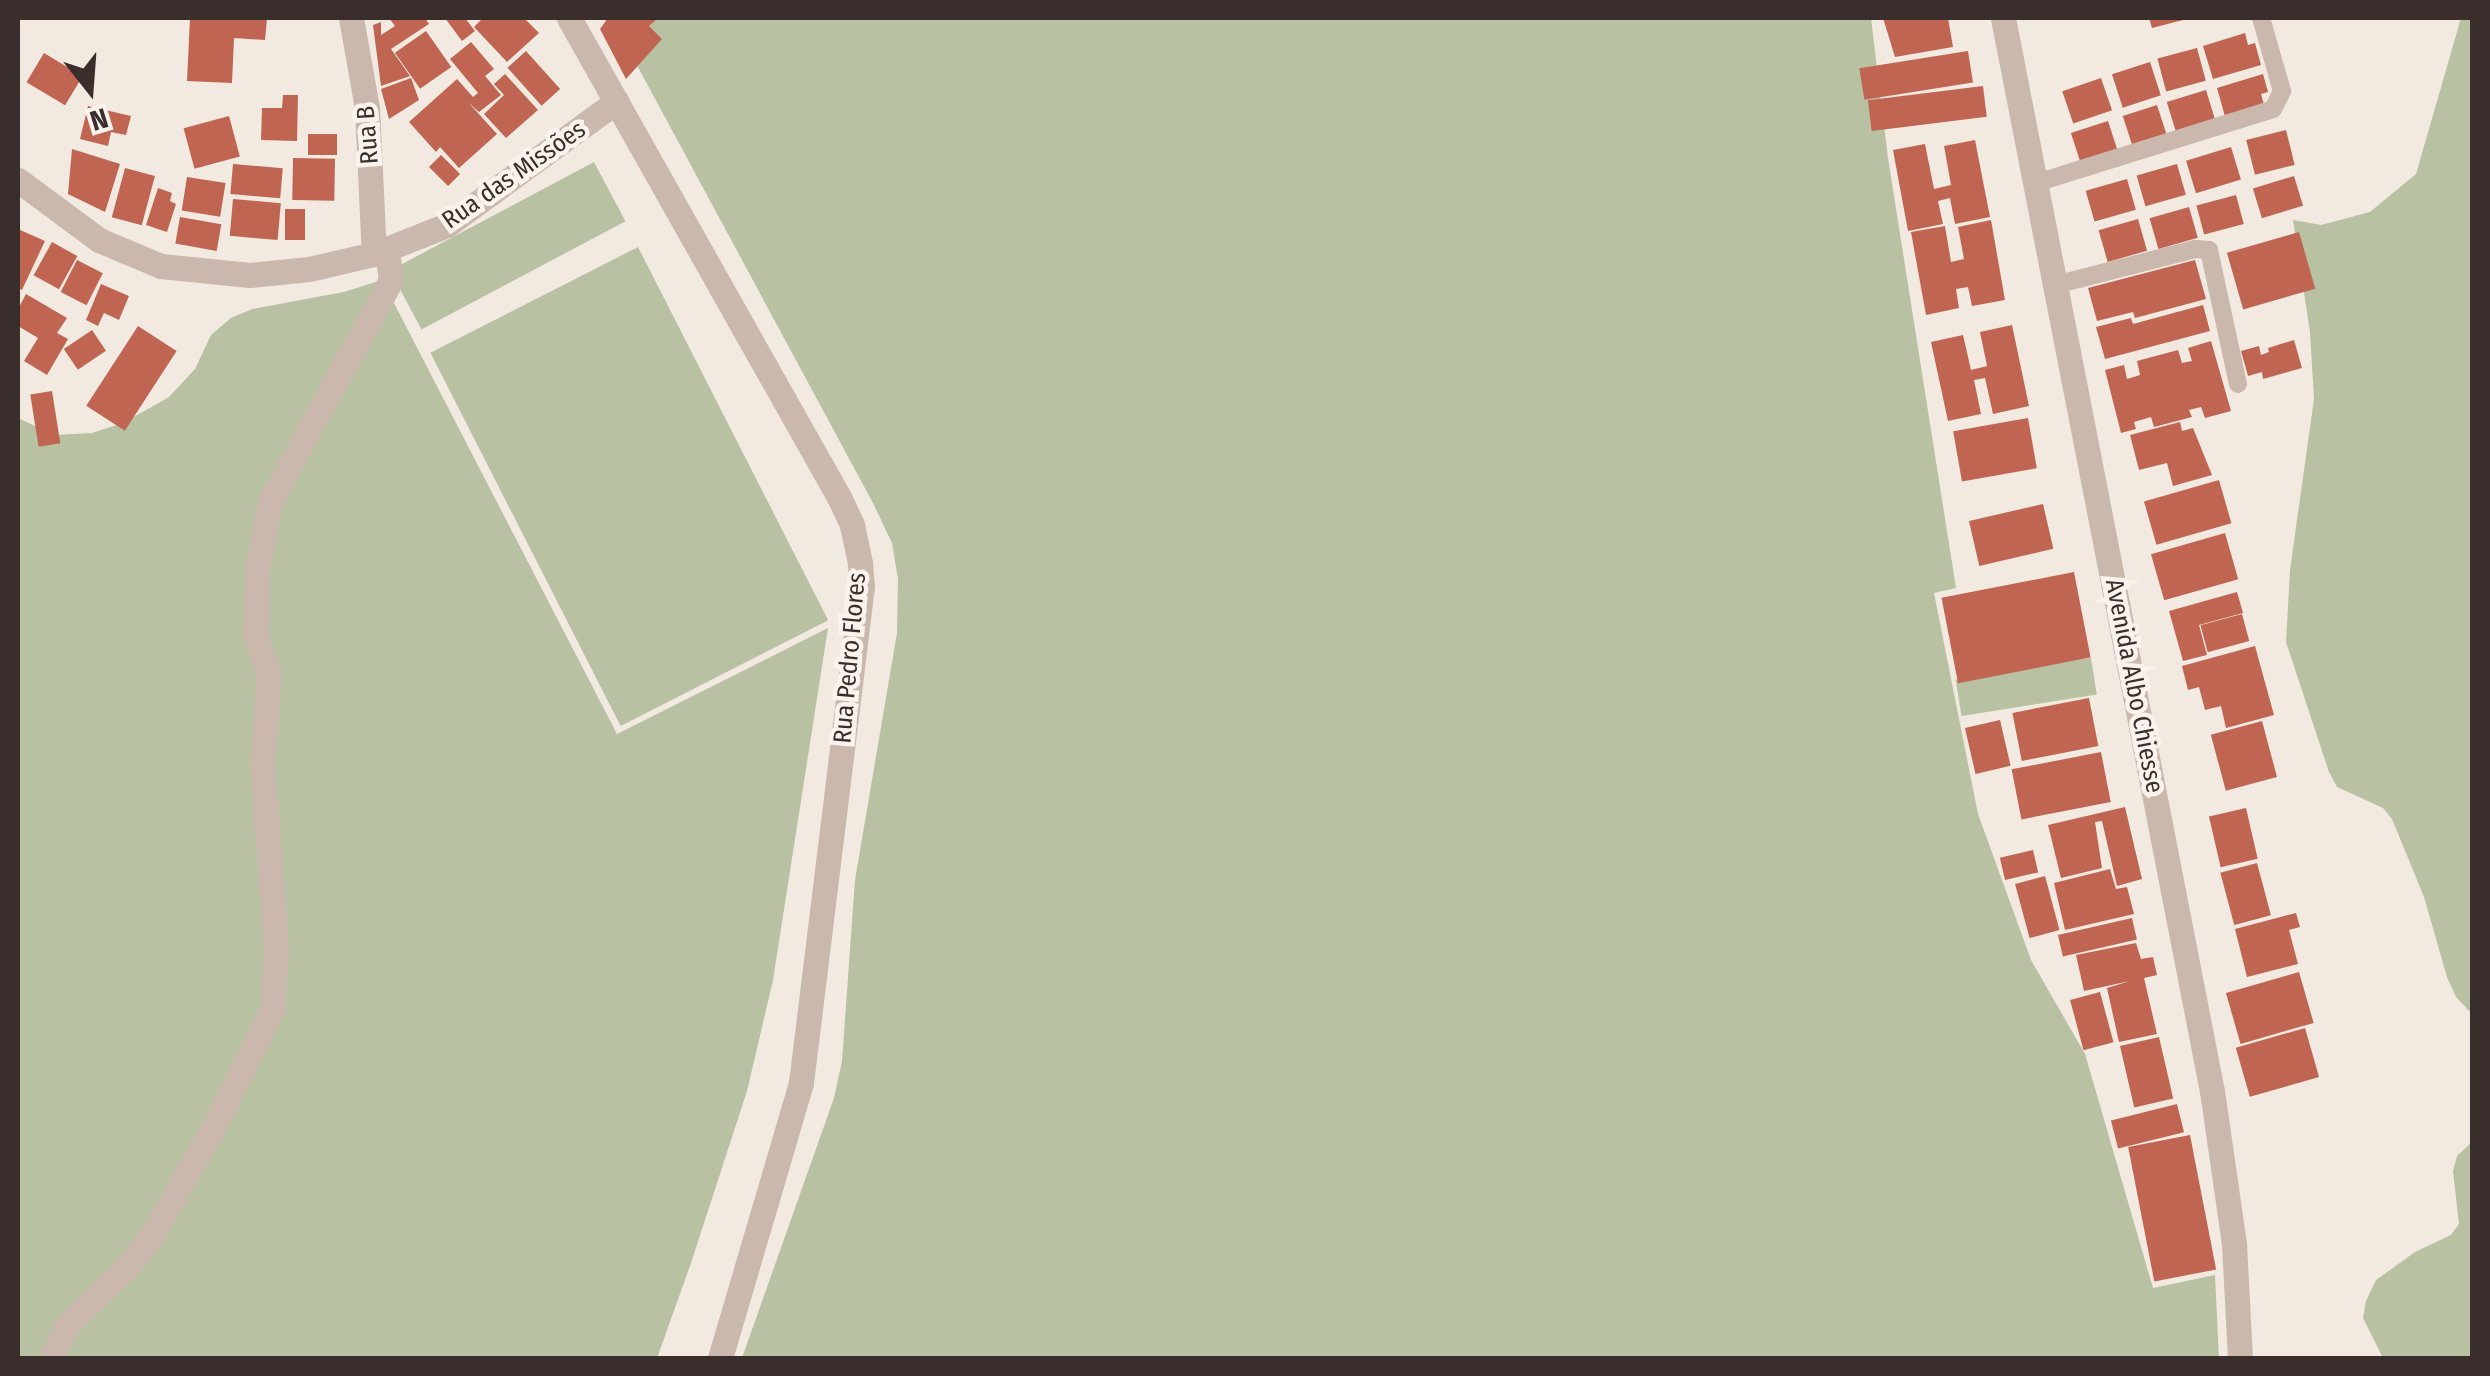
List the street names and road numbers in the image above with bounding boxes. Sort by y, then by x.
street label: Rua B [351,105,385,165]
street label: Rua das Missões [437,114,591,236]
street label: Rua Pedro Flores [828,571,872,745]
street label: Avenida Albo Chiesse [2099,576,2169,796]

